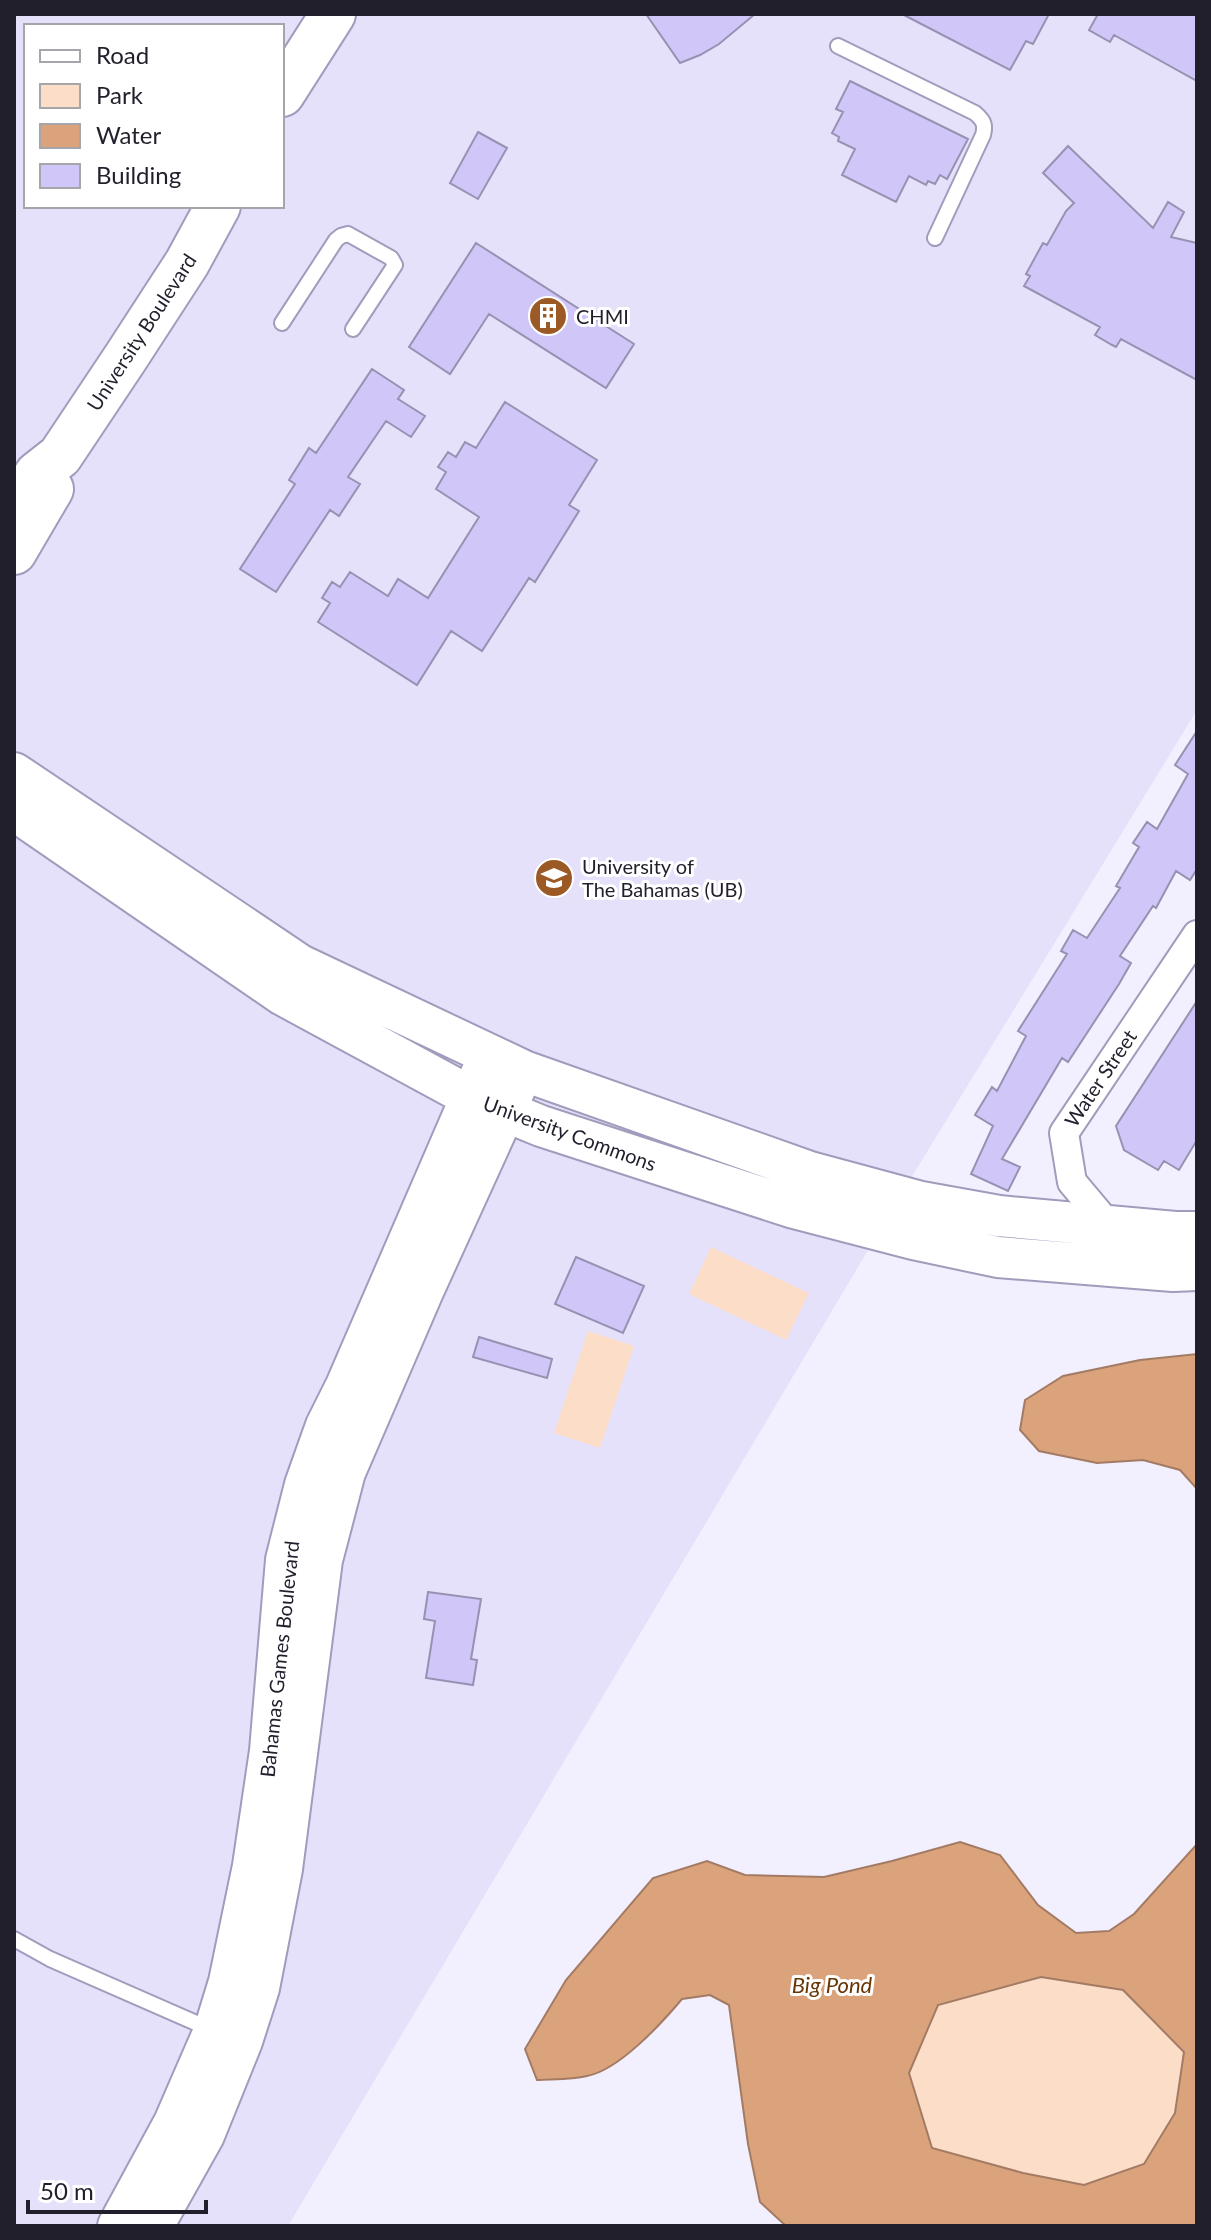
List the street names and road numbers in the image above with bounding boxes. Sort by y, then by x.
street label: University Boulevard [81,249,201,415]
street label: Water Street [1059,1025,1141,1131]
street label: University Commons [480,1091,660,1175]
street label: Bahamas Games Boulevard [255,1540,303,1778]

